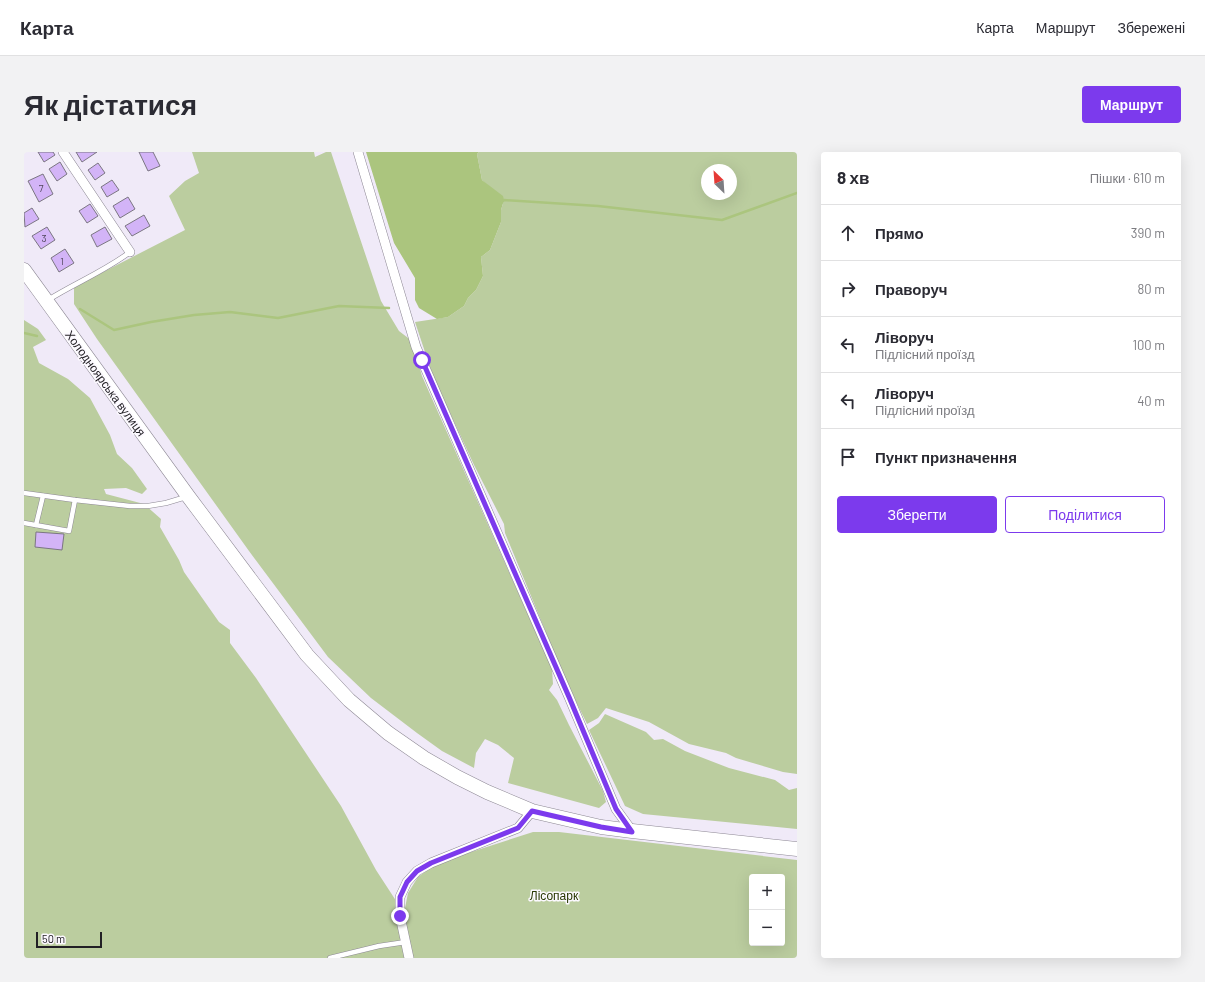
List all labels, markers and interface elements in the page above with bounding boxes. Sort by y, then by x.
text: Карта [20,16,74,39]
text: Карта [976,19,1014,36]
text: Маршрут [1036,19,1095,36]
text: Збережені [1117,19,1185,36]
button: Маршрут [1082,86,1181,123]
text: Як дістатися [24,87,197,121]
north arrow [701,164,737,200]
text: 8 хв [837,167,870,187]
text: Пішки · 610 m [1090,170,1165,186]
house number: 7 [39,182,44,194]
icon: ahead [837,222,859,244]
text: Прямо [875,224,924,242]
text: 390 m [1131,225,1165,241]
house number: 3 [41,232,47,244]
house number: 1 [60,255,64,267]
icon: right [837,278,859,300]
text: Праворуч [875,280,948,298]
text: 80 m [1138,281,1165,297]
street label: Холодноярська вулиця [62,327,149,439]
text: Ліворуч [875,328,934,346]
icon: left [837,334,859,356]
text: 100 m [1132,337,1165,353]
text: Підлісний проїзд [875,346,974,362]
route start [413,351,431,369]
text: Ліворуч [875,384,934,402]
icon: left [837,390,859,412]
text: 40 m [1137,393,1165,409]
text: Підлісний проїзд [875,402,974,418]
icon: arrive [837,446,859,468]
text: Пункт призначення [875,448,1017,466]
button: Зберегти [837,496,997,533]
button: Поділитися [1005,496,1165,533]
map controls [749,874,785,946]
button: + [749,874,785,910]
park label: Лісопарк [530,888,579,903]
route end [391,907,409,925]
button: − [749,910,785,946]
scale bar [36,930,102,949]
text: 50 m [42,932,65,945]

